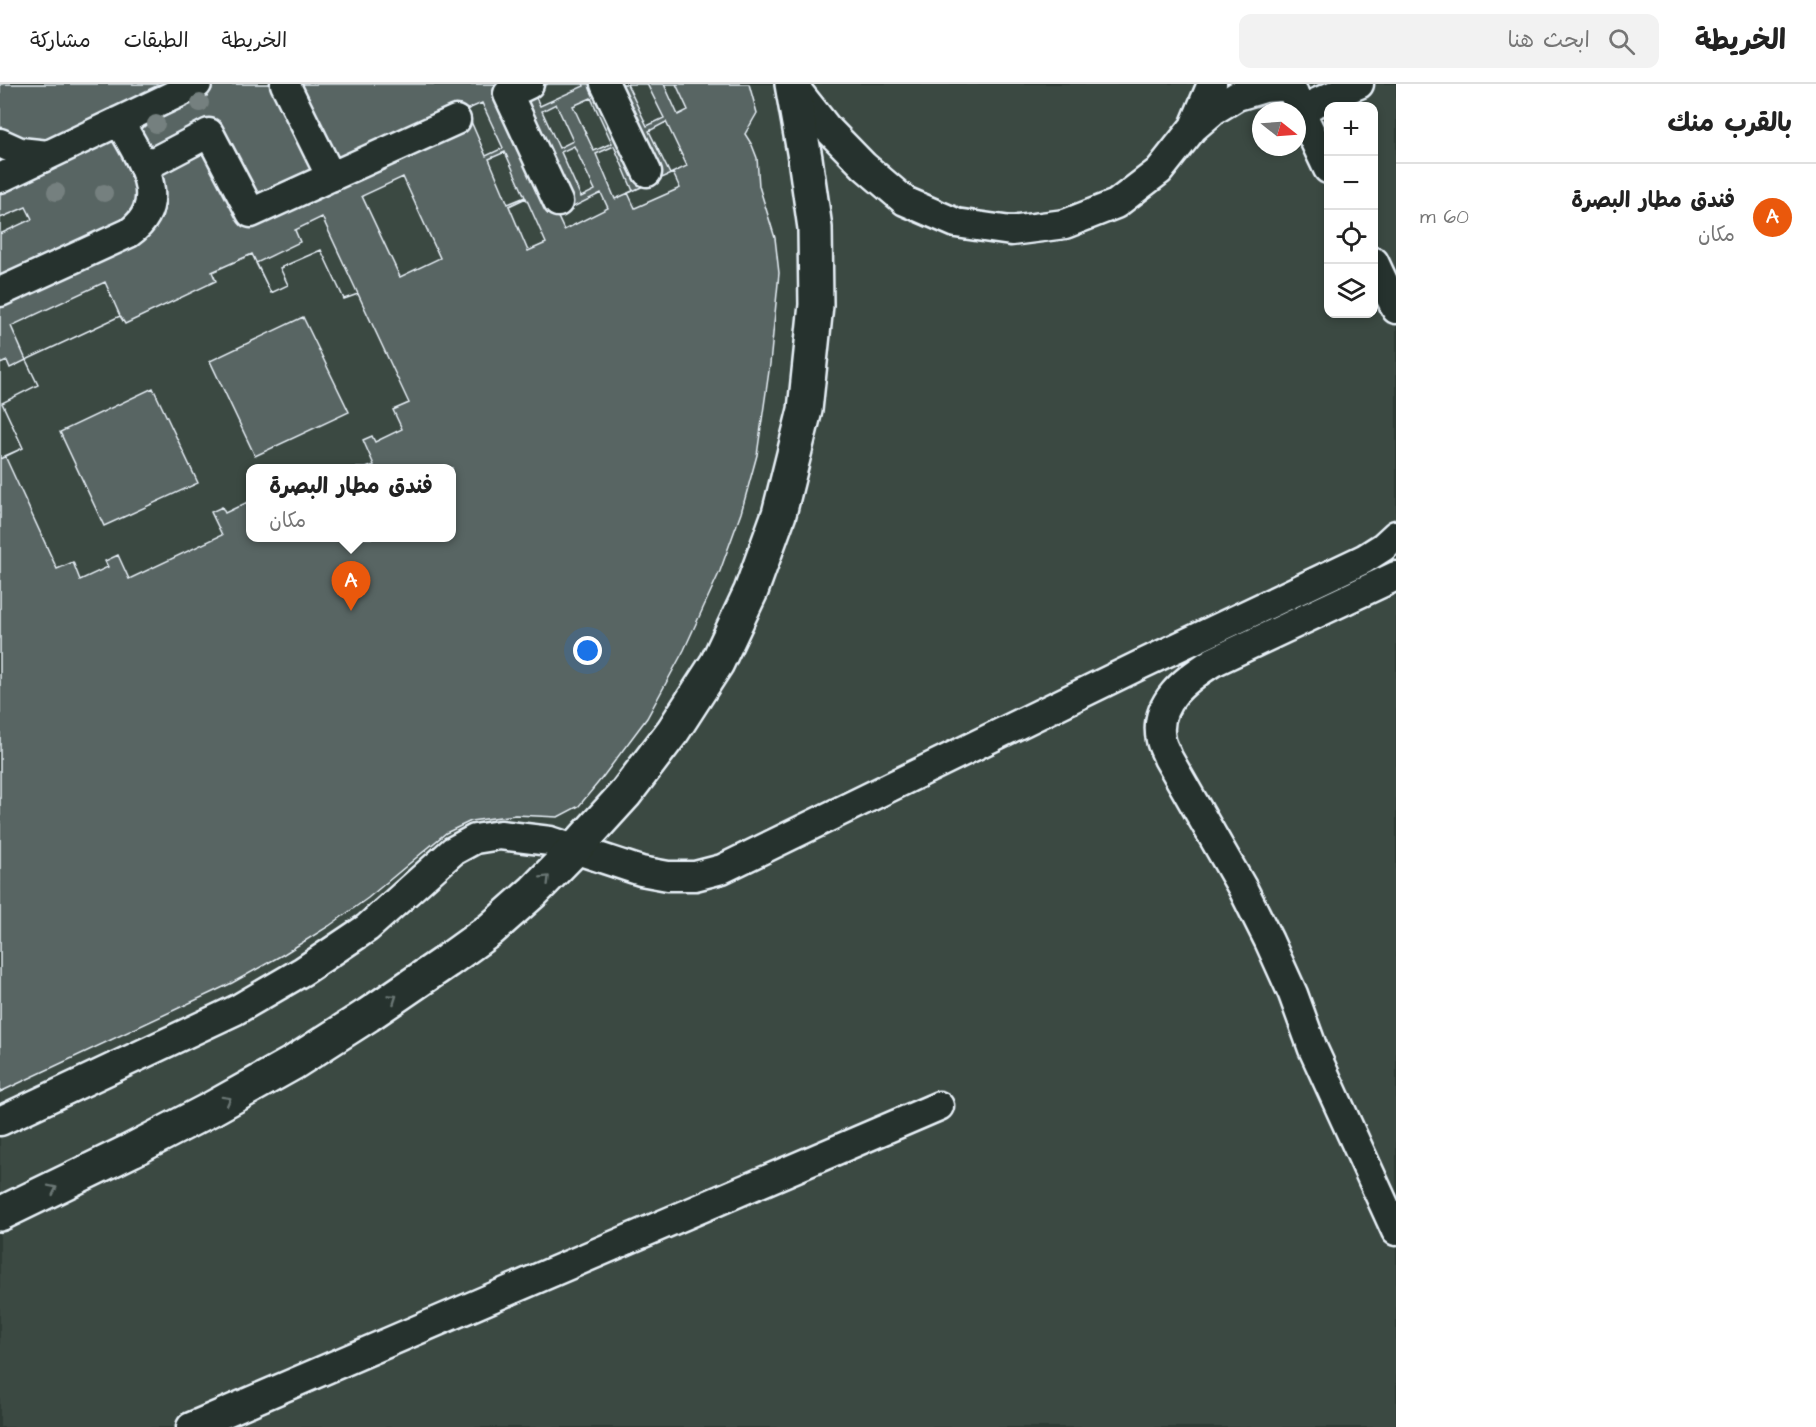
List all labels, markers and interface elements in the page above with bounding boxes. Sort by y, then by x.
search box [1239,14,1659,68]
text: الخريطة [1695,21,1786,60]
text: ابحث هنا [1508,25,1590,56]
icon: search [1605,25,1638,58]
text: مشاركة [30,26,91,55]
text: الطبقات [124,26,189,55]
text: الخريطة [222,26,287,55]
north arrow [1252,102,1306,156]
map controls [1324,102,1378,318]
button: + [1324,102,1378,156]
text: بالقرب منك [1668,105,1792,141]
button: − [1324,156,1378,210]
text: فندق مطار البصرة [1571,185,1735,216]
text: 60 m [1420,203,1469,231]
text: A [1766,203,1779,231]
button: locate [1324,210,1378,264]
text: مكان [1698,221,1735,249]
button: layers [1324,264,1378,318]
popup [246,464,456,542]
text: فندق مطار البصرة [269,471,433,502]
text: مكان [269,507,306,535]
pin: A [332,562,370,611]
your location [573,636,602,665]
one-way arrow [539,875,550,885]
one-way arrow [386,995,397,1006]
one-way arrow [220,1096,231,1108]
one-way arrow [46,1184,57,1196]

